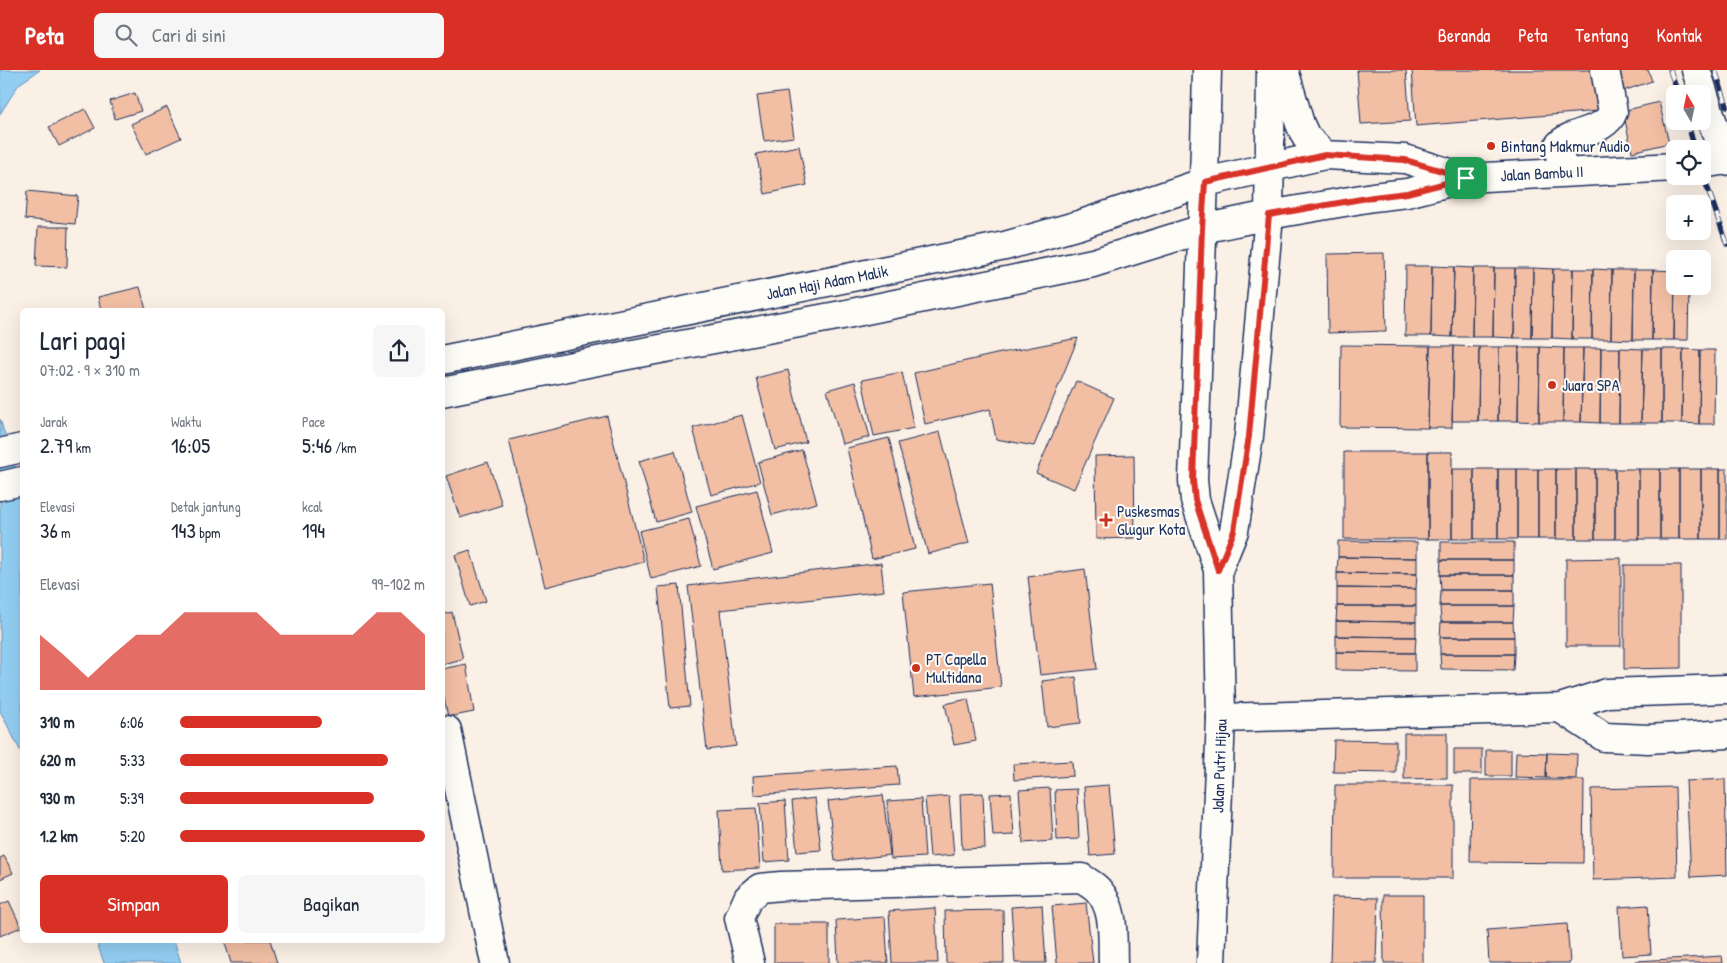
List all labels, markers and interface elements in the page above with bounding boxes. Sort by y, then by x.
search box [94,13,444,58]
text: Peta [25,19,64,51]
icon: search [112,21,140,49]
text: Cari di sini [152,22,226,48]
text: Beranda [1438,23,1490,48]
text: Peta [1518,23,1547,48]
text: Tentang [1575,23,1628,48]
text: Kontak [1656,23,1702,48]
north arrow [1666,85,1711,130]
map controls [1666,85,1711,295]
place label: Bintang Makmur Audio [1501,135,1630,157]
marker: Bintang Makmur Audio [1485,140,1497,152]
button: locate [1666,140,1711,185]
pin [1445,157,1487,199]
street label: Jalan Bambu II [1500,160,1584,186]
icon: arrive [1452,164,1480,192]
button: + [1666,195,1711,240]
button: − [1666,250,1711,295]
street label: Jalan Haji Adam Malik [764,259,890,305]
text: Lari pagi [40,321,127,359]
button: share [373,325,425,377]
text: 07:02 · 9 × 310 m [40,359,140,381]
place label: Juara SPA [1562,374,1620,396]
marker: Juara SPA [1546,379,1558,391]
text: Jarak [40,412,67,431]
text: Waktu [171,412,201,431]
text: Pace [302,412,325,431]
text: 2.79 [40,431,72,460]
text: 16:05 [171,431,210,460]
text: 5:46 [302,431,332,460]
text: km [72,438,91,457]
text: /km [332,438,357,457]
text: Elevasi [40,497,75,516]
text: Detak jantung [171,497,241,516]
text: kcal [302,497,322,516]
place label: Puskesmas Glugur Kota [1117,500,1185,540]
marker: Puskesmas Glugur Kota [1099,513,1113,527]
text: 36 [40,516,58,545]
text: 143 [171,516,196,545]
text: 194 [302,516,325,545]
text: m [58,523,71,542]
text: bpm [196,523,220,542]
text: Elevasi [40,573,80,595]
text: 99–102 m [372,573,425,595]
place label: PT Capella Multidana [926,648,986,688]
marker: PT Capella Multidana [910,662,922,674]
text: 310 m [40,711,75,733]
text: 6:06 [120,711,144,733]
street label: Jalan Putri Hijau [1206,718,1232,813]
text: 620 m [40,749,76,771]
text: 5:33 [120,749,145,771]
text: 930 m [40,787,75,809]
text: 5:39 [120,787,144,809]
text: 1.2 km [40,825,78,847]
text: 5:20 [120,825,145,847]
button: Simpan [40,875,228,933]
button: Bagikan [238,875,425,933]

